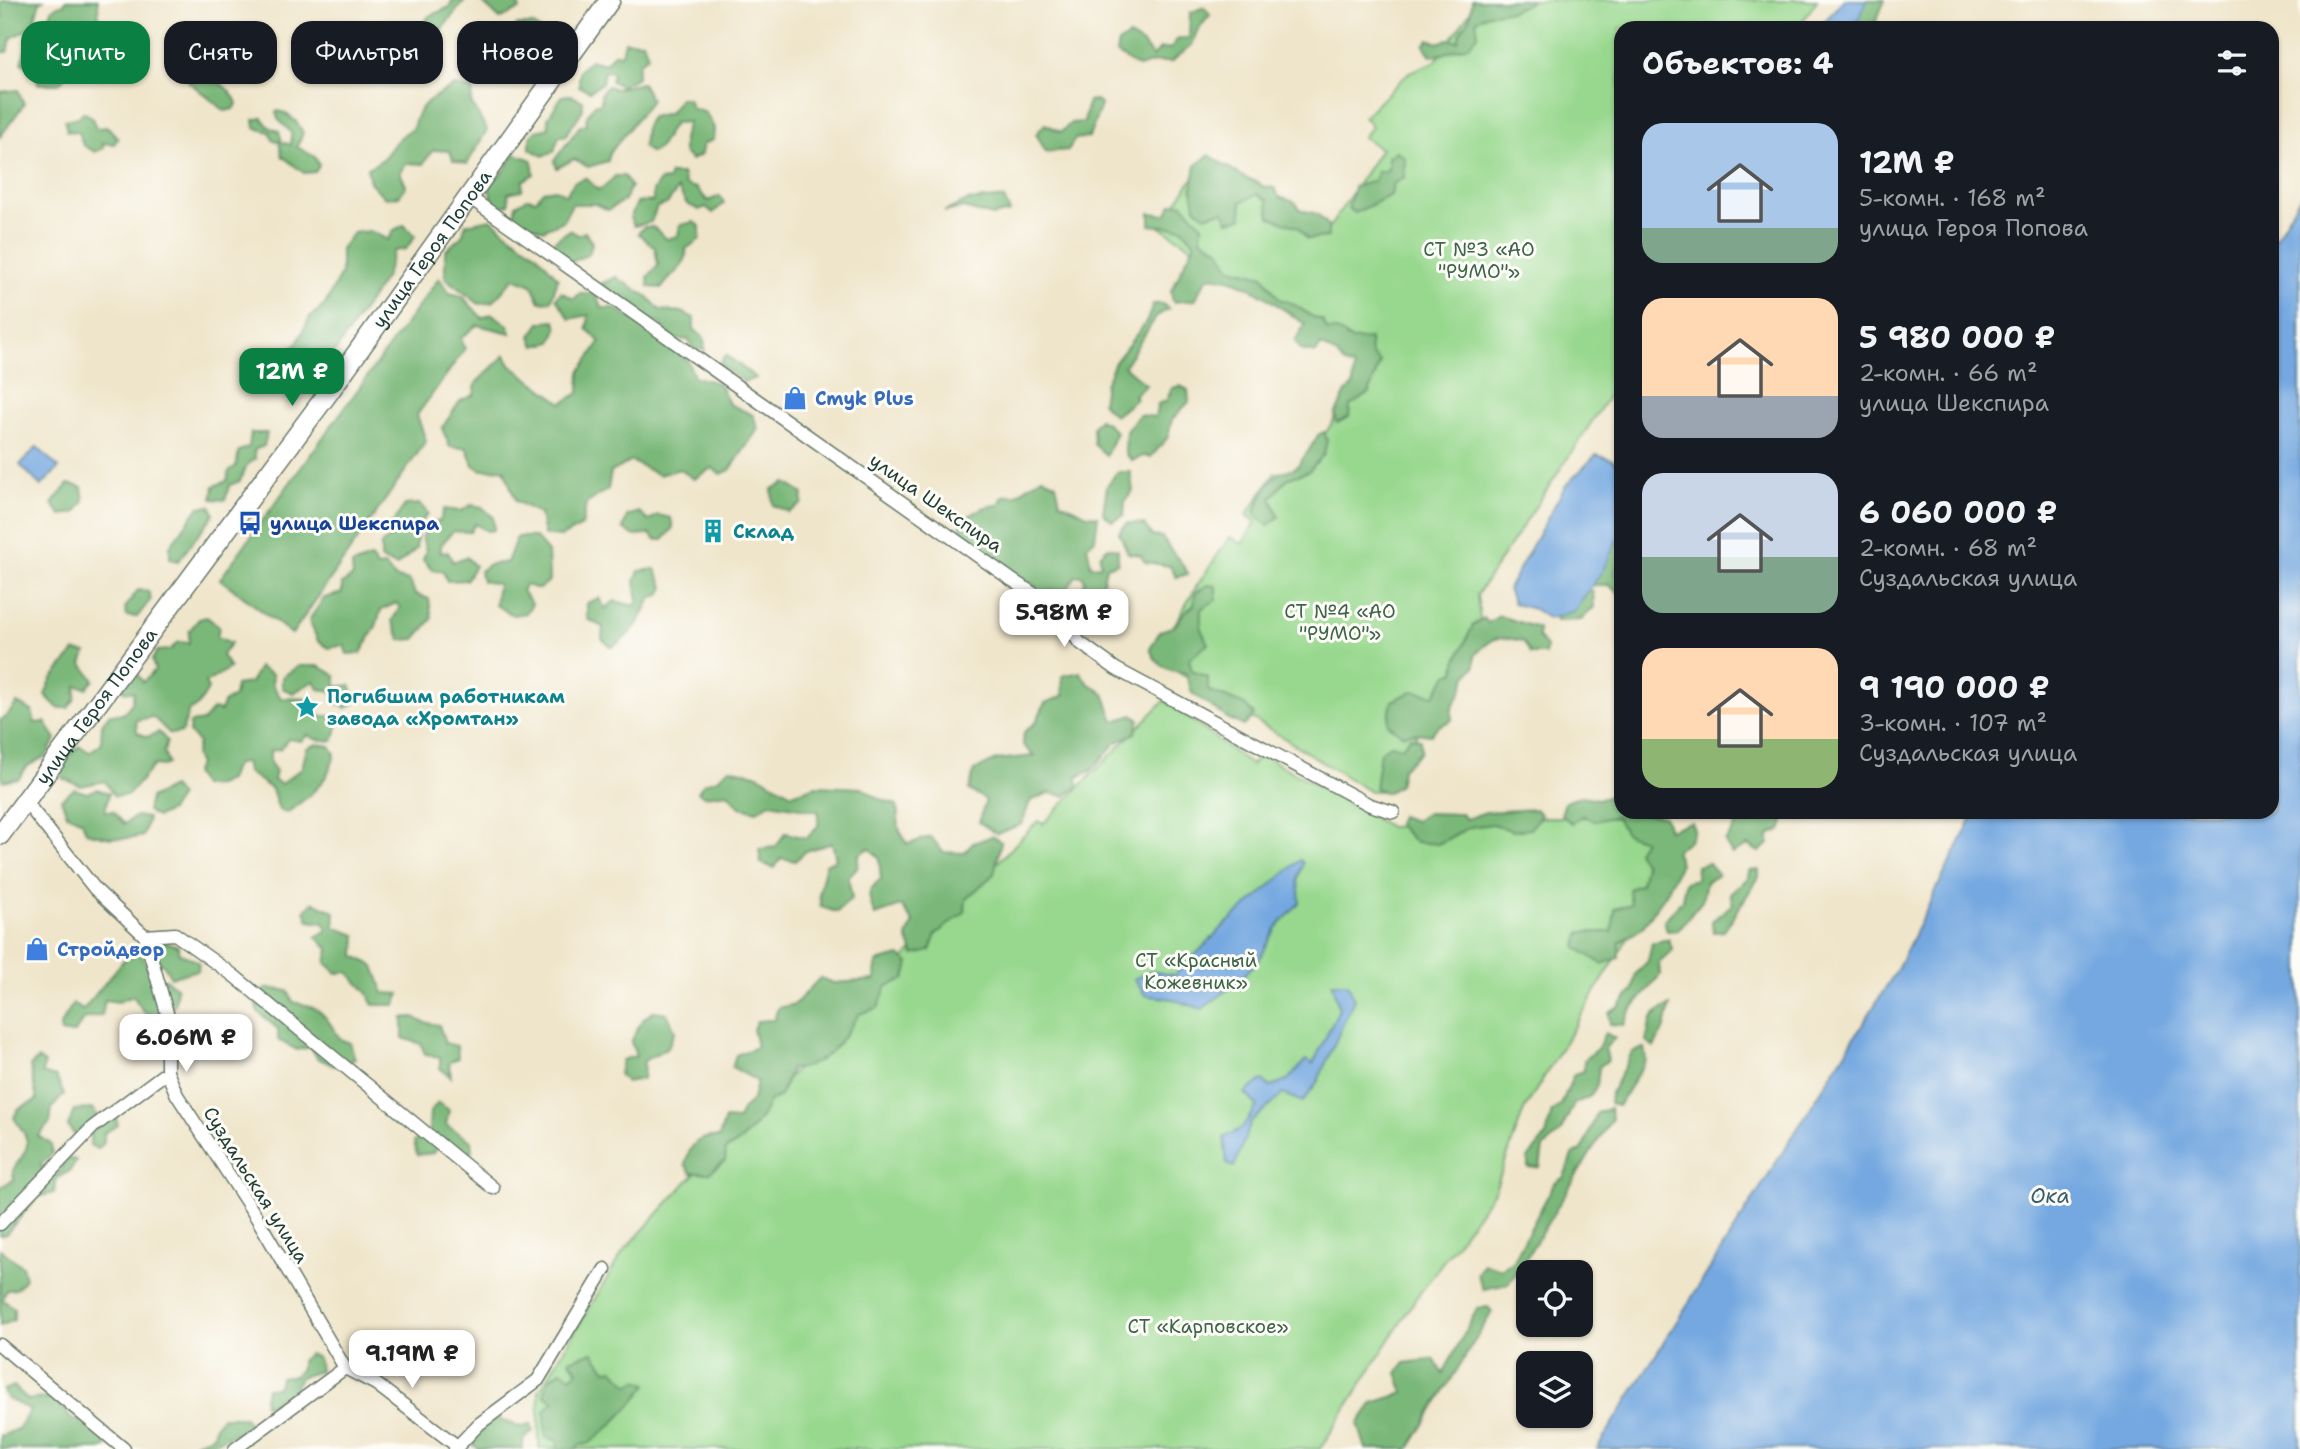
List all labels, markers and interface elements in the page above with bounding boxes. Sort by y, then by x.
chip: Купить [21,21,150,84]
chip: Снять [164,21,277,84]
chip: Фильтры [291,21,443,84]
chip: Новое [457,21,578,84]
text: Объектов: 4 [1642,43,1834,84]
icon: filters [2213,44,2251,82]
text: 12M ₽ [1859,142,1955,183]
icon: home [1698,151,1782,235]
street label: улица Героя Попова [366,164,497,333]
text: 5-комн. · 168 m² [1859,183,2046,213]
text: улица Героя Попова [1859,213,2088,243]
park label: СТ №3 «АО "РУМО"» [1423,237,1535,284]
text: 5 980 000 ₽ [1859,317,2055,358]
icon: home [1698,326,1782,410]
pin: 12M ₽ [243,348,341,408]
text: 12M ₽ [255,356,329,386]
text: 2-комн. · 66 m² [1859,358,2038,388]
shop icon: Cmyk Plus [781,384,809,412]
place label: Cmyk Plus [815,386,914,411]
text: улица Шекспира [1859,388,2049,418]
street label: улица Шекспира [865,448,1008,558]
text: 6 060 000 ₽ [1859,492,2058,533]
icon: home [1698,501,1782,585]
bus stop icon: улица Шекспира [236,509,264,537]
place label: улица Шекспира [270,511,439,536]
building icon: Склад [699,517,727,545]
place label: Склад [733,519,795,544]
text: 2-комн. · 68 m² [1859,533,2037,563]
text: Суздальская улица [1859,563,2077,593]
pin: 5.98M ₽ [999,590,1129,649]
text: 5.98M ₽ [1015,597,1113,627]
park label: СТ №4 «АО "РУМО"» [1284,599,1396,646]
street label: улица Героя Попова [30,622,163,789]
text: 9 190 000 ₽ [1859,667,2050,708]
icon: home [1698,676,1782,760]
place label: Погибшим работникам завода «Хромтан» [327,684,565,731]
place icon: Погибшим работникам завода «Хромтан» [293,693,321,721]
text: 3-комн. · 107 m² [1859,708,2047,738]
text: Суздальская улица [1859,738,2077,768]
shop icon: Стройдвор [23,935,51,963]
place label: Стройдвор [57,937,164,962]
park label: СТ «Красный Кожевник» [1135,948,1257,995]
pin: 6.06M ₽ [121,1014,251,1074]
text: 6.06M ₽ [135,1022,237,1052]
street label: Суздальская улица [198,1102,314,1268]
water label: Ока [2030,1182,2070,1210]
map controls [1516,1260,1593,1428]
button: locate [1516,1260,1593,1337]
park label: СТ «Карповское» [1127,1314,1289,1339]
pin: 9.19M ₽ [347,1330,477,1390]
text: 9.19M ₽ [365,1338,459,1368]
button: layers [1516,1351,1593,1428]

